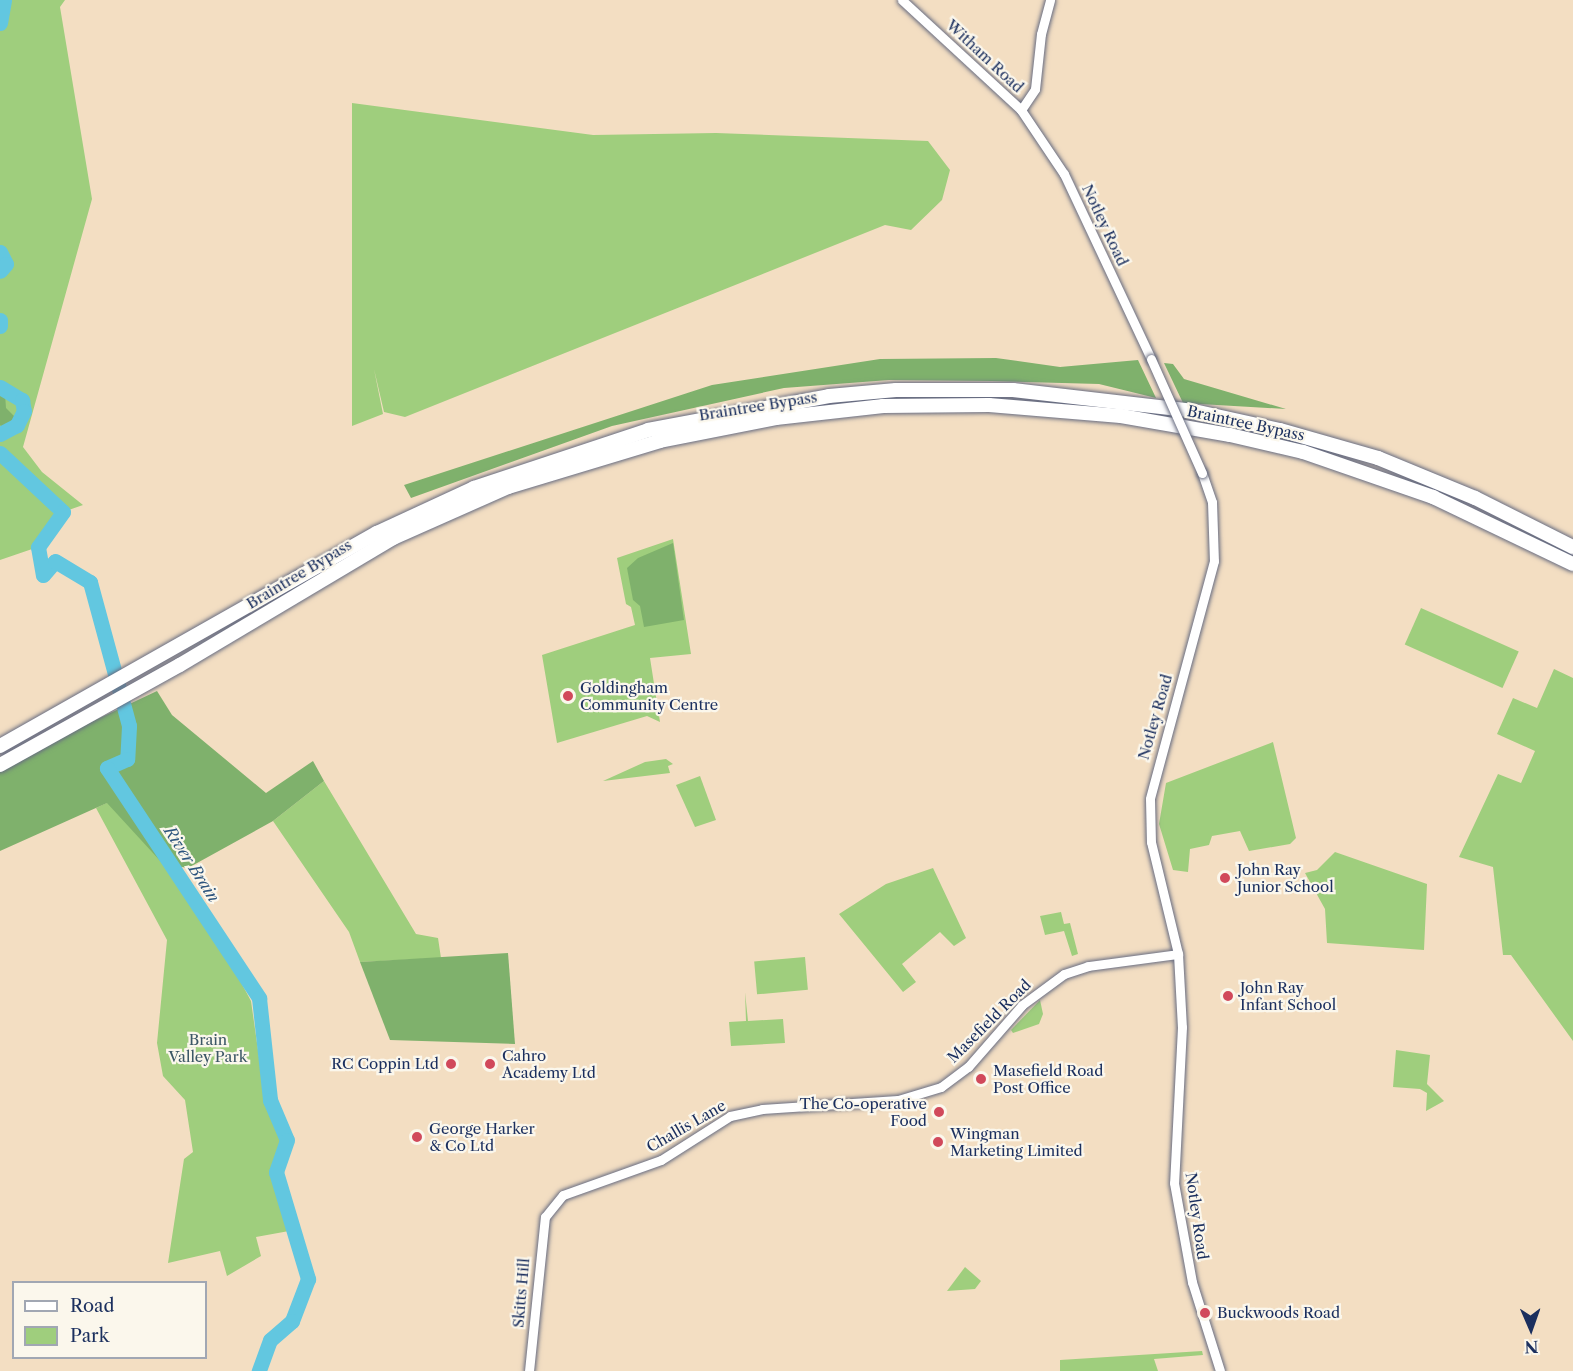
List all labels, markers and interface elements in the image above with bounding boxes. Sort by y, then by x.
street label: Witham Road [943,16,1027,96]
street label: Notley Road [1078,181,1132,269]
street label: Braintree Bypass [698,388,818,424]
street label: Braintree Bypass [1186,402,1306,444]
street label: Braintree Bypass [243,535,355,613]
street label: Notley Road [1134,672,1176,762]
place label: Goldingham Community Centre [580,678,719,713]
marker: Goldingham Community Centre [561,689,575,703]
water label: River Brain [160,822,224,906]
place label: John Ray Junior School [1237,860,1334,895]
marker: John Ray Junior School [1218,871,1232,885]
street label: Masefield Road [944,976,1034,1066]
place label: John Ray Infant School [1240,978,1336,1013]
marker: John Ray Infant School [1221,989,1235,1003]
park label: Brain Valley Park [168,1030,248,1065]
place label: Cahro Academy Ltd [502,1046,596,1081]
place label: RC Coppin Ltd [331,1055,439,1073]
marker: RC Coppin Ltd [444,1057,458,1071]
marker: Cahro Academy Ltd [483,1057,497,1071]
place label: Masefield Road Post Office [993,1061,1103,1096]
marker: Masefield Road Post Office [974,1072,988,1086]
place label: The Co-operative Food [800,1094,927,1129]
street label: Challis Lane [643,1096,729,1156]
marker: The Co-operative Food [932,1105,946,1119]
place label: George Harker & Co Ltd [429,1119,535,1154]
place label: Wingman Marketing Limited [950,1124,1083,1159]
marker: George Harker & Co Ltd [410,1130,424,1144]
marker: Wingman Marketing Limited [931,1135,945,1149]
street label: Notley Road [1182,1171,1212,1261]
street label: Skitts Hill [509,1258,533,1328]
legend [12,1281,207,1359]
text: Road [70,1295,115,1317]
north arrow [1501,1299,1561,1359]
place label: Buckwoods Road [1217,1304,1340,1322]
marker: Buckwoods Road [1198,1306,1212,1320]
text: Park [70,1325,109,1347]
text: N [1524,1337,1539,1357]

